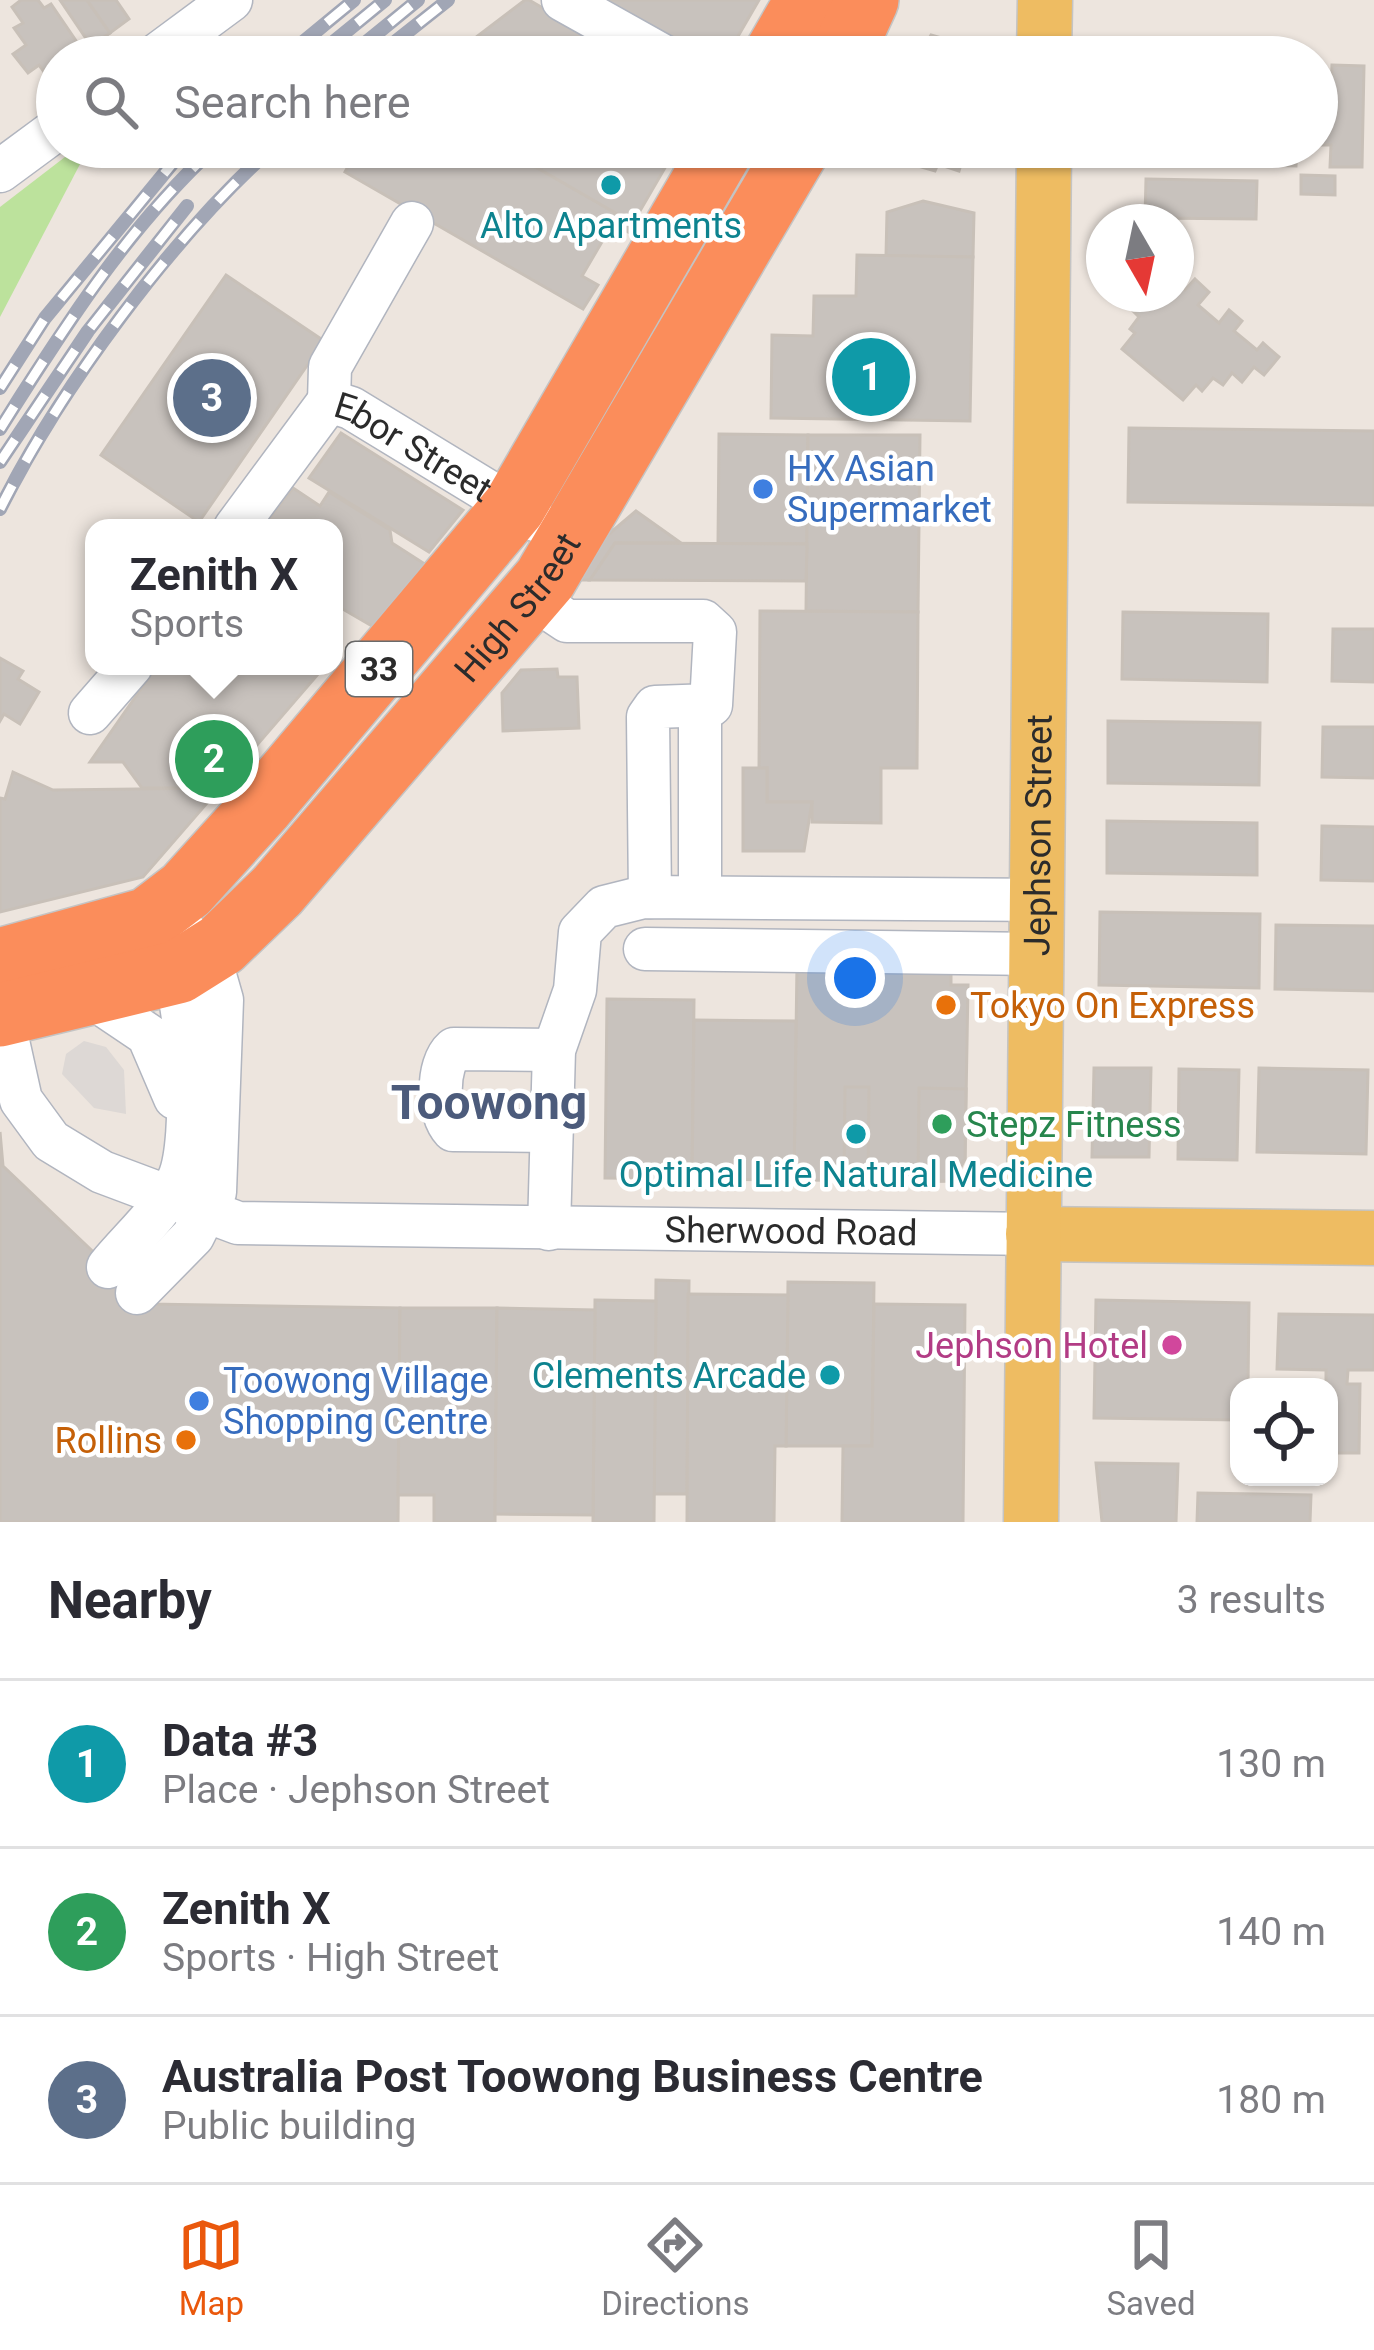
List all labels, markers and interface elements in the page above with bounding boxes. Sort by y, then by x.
search box [36,36,1338,168]
icon: search [78,69,144,135]
text: Search here [174,76,411,129]
marker: Alto Apartments [598,172,624,198]
north arrow [1086,204,1194,312]
place label: Alto Apartments [480,205,742,247]
pin: 1 [832,332,910,422]
pin: 3 [173,353,251,443]
street label: Ebor Street [329,384,499,511]
place label: HX Asian Supermarket [787,448,992,531]
marker: HX Asian Supermarket [750,476,776,502]
popup [85,519,343,675]
street label: High Street [446,526,589,691]
text: Zenith X [130,548,298,601]
text: Sports [130,601,244,647]
road number: 33 [346,642,412,696]
pin: 2 [175,714,253,804]
street label: Jephson Street [1016,714,1061,956]
your location [825,948,885,1008]
place label: Tokyo On Express [970,985,1255,1027]
marker: Tokyo On Express [933,992,959,1018]
district label: Toowong [391,1074,587,1131]
place label: Stepz Fitness [966,1104,1182,1146]
marker: Stepz Fitness [929,1111,955,1137]
marker: Optimal Life Natural Medicine [843,1121,869,1147]
place label: Optimal Life Natural Medicine [619,1154,1093,1196]
street label: Sherwood Road [664,1209,918,1254]
place label: Jephson Hotel [915,1325,1148,1367]
marker: Jephson Hotel [1159,1332,1185,1358]
place label: Clements Arcade [532,1355,806,1397]
place label: Toowong Village Shopping Centre [223,1360,488,1443]
marker: Clements Arcade [817,1362,843,1388]
map controls [1230,1378,1338,1486]
button: locate [1230,1378,1338,1486]
marker: Toowong Village Shopping Centre [186,1388,212,1414]
place label: Rollins [55,1420,162,1462]
marker: Rollins [173,1427,199,1453]
text: Nearby [48,1571,212,1630]
text: 3 results [1177,1577,1326,1623]
text: Data #3 [162,1714,318,1767]
text: 1 [76,1741,98,1787]
text: 130 m [1216,1741,1326,1787]
text: Place · Jephson Street [162,1767,550,1813]
text: Zenith X [162,1882,330,1935]
text: 2 [76,1909,98,1955]
text: 140 m [1216,1909,1326,1955]
text: Sports · High Street [162,1935,499,1981]
text: Australia Post Toowong Business Centre [162,2050,983,2103]
text: 3 [76,2077,98,2123]
text: 180 m [1216,2077,1326,2123]
text: Public building [162,2103,416,2149]
tab: Map [178,2212,244,2323]
tab: Directions [601,2212,750,2323]
tab: Saved [1106,2212,1196,2323]

